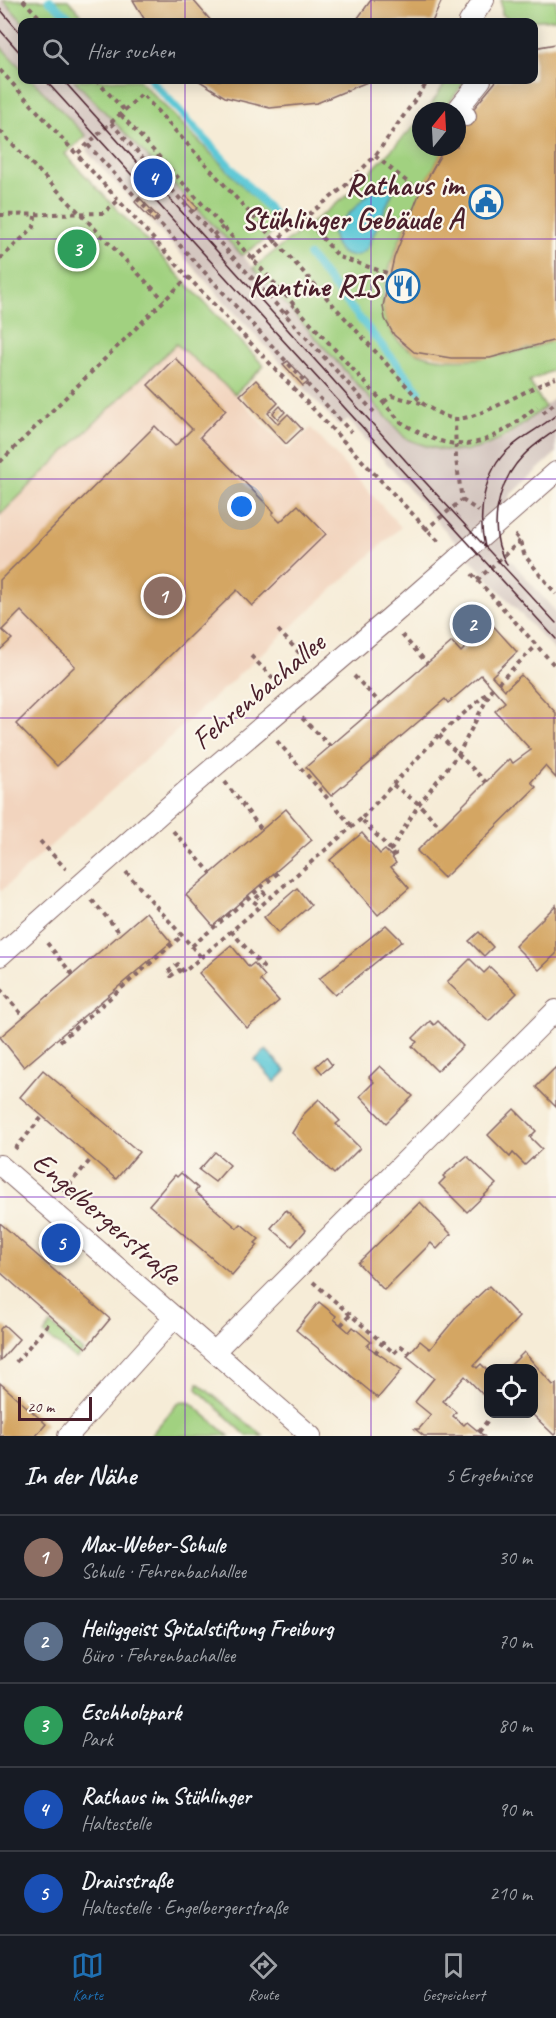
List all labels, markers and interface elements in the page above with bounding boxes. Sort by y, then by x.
search box [18,18,538,84]
icon: search [39,35,72,68]
text: Hier suchen [87,37,175,65]
north arrow [412,102,466,156]
pin: 4 [134,156,172,201]
place label: Rathaus im Stühlinger Gebäude A [241,166,466,238]
public building icon: Rathaus im Stühlinger Gebäude A [468,184,504,220]
pin: 3 [58,226,97,272]
place label: Kantine RIS [249,267,384,305]
restaurant icon: Kantine RIS [385,268,421,304]
your location [227,492,256,521]
pin: 1 [144,574,182,618]
pin: 2 [452,602,492,646]
street label: Fehrenbachallee [183,623,334,758]
street label: Engelbergerstraße [25,1143,191,1295]
pin: 5 [42,1220,80,1266]
map controls [484,1364,538,1418]
button: locate [484,1364,538,1418]
scale bar [18,1394,92,1422]
text: 20 m [27,1397,54,1417]
text: In der Nähe [24,1459,136,1492]
text: 5 Ergebnisse [445,1463,532,1488]
text: Max-Weber-Schule [81,1531,225,1559]
text: 1 [39,1545,48,1570]
text: 30 m [498,1545,532,1570]
text: Schule · Fehrenbachallee [81,1559,246,1584]
text: Heiliggeist Spitalstiftung Freiburg [81,1615,333,1643]
text: 2 [39,1629,48,1654]
text: 70 m [498,1629,532,1654]
text: Büro · Fehrenbachallee [81,1643,235,1668]
text: Eschholzpark [81,1699,181,1727]
text: 3 [39,1713,48,1738]
text: 80 m [498,1713,532,1738]
text: Park [81,1727,113,1752]
text: Rathaus im Stühlinger [81,1783,251,1811]
text: 4 [39,1797,48,1822]
text: 90 m [498,1797,532,1822]
text: Haltestelle [81,1811,151,1836]
text: Draisstraße [81,1867,172,1895]
text: 5 [39,1881,48,1906]
text: 210 m [489,1881,532,1906]
text: Haltestelle · Engelbergerstraße [81,1895,288,1920]
tab: Karte [71,1949,104,2005]
tab: Route [247,1949,280,2005]
tab: Gespeichert [422,1949,485,2005]

